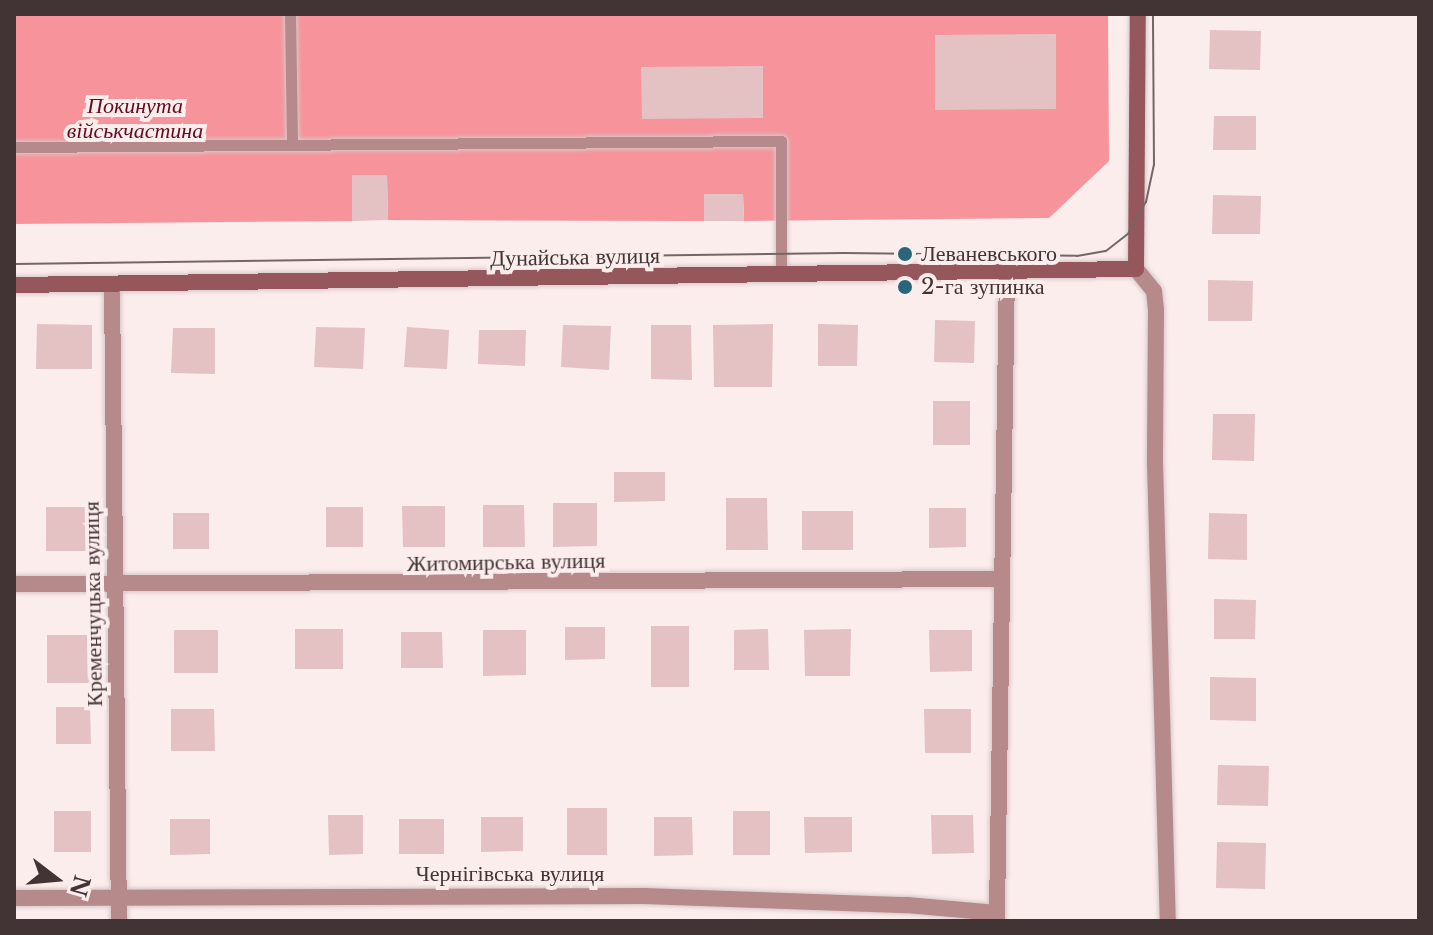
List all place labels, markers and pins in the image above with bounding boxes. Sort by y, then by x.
place label: Леваневського [921,241,1057,267]
marker: Леваневського [896,245,914,263]
place label: 2-га зупинка [921,274,1045,300]
marker: 2-га зупинка [896,278,914,296]

